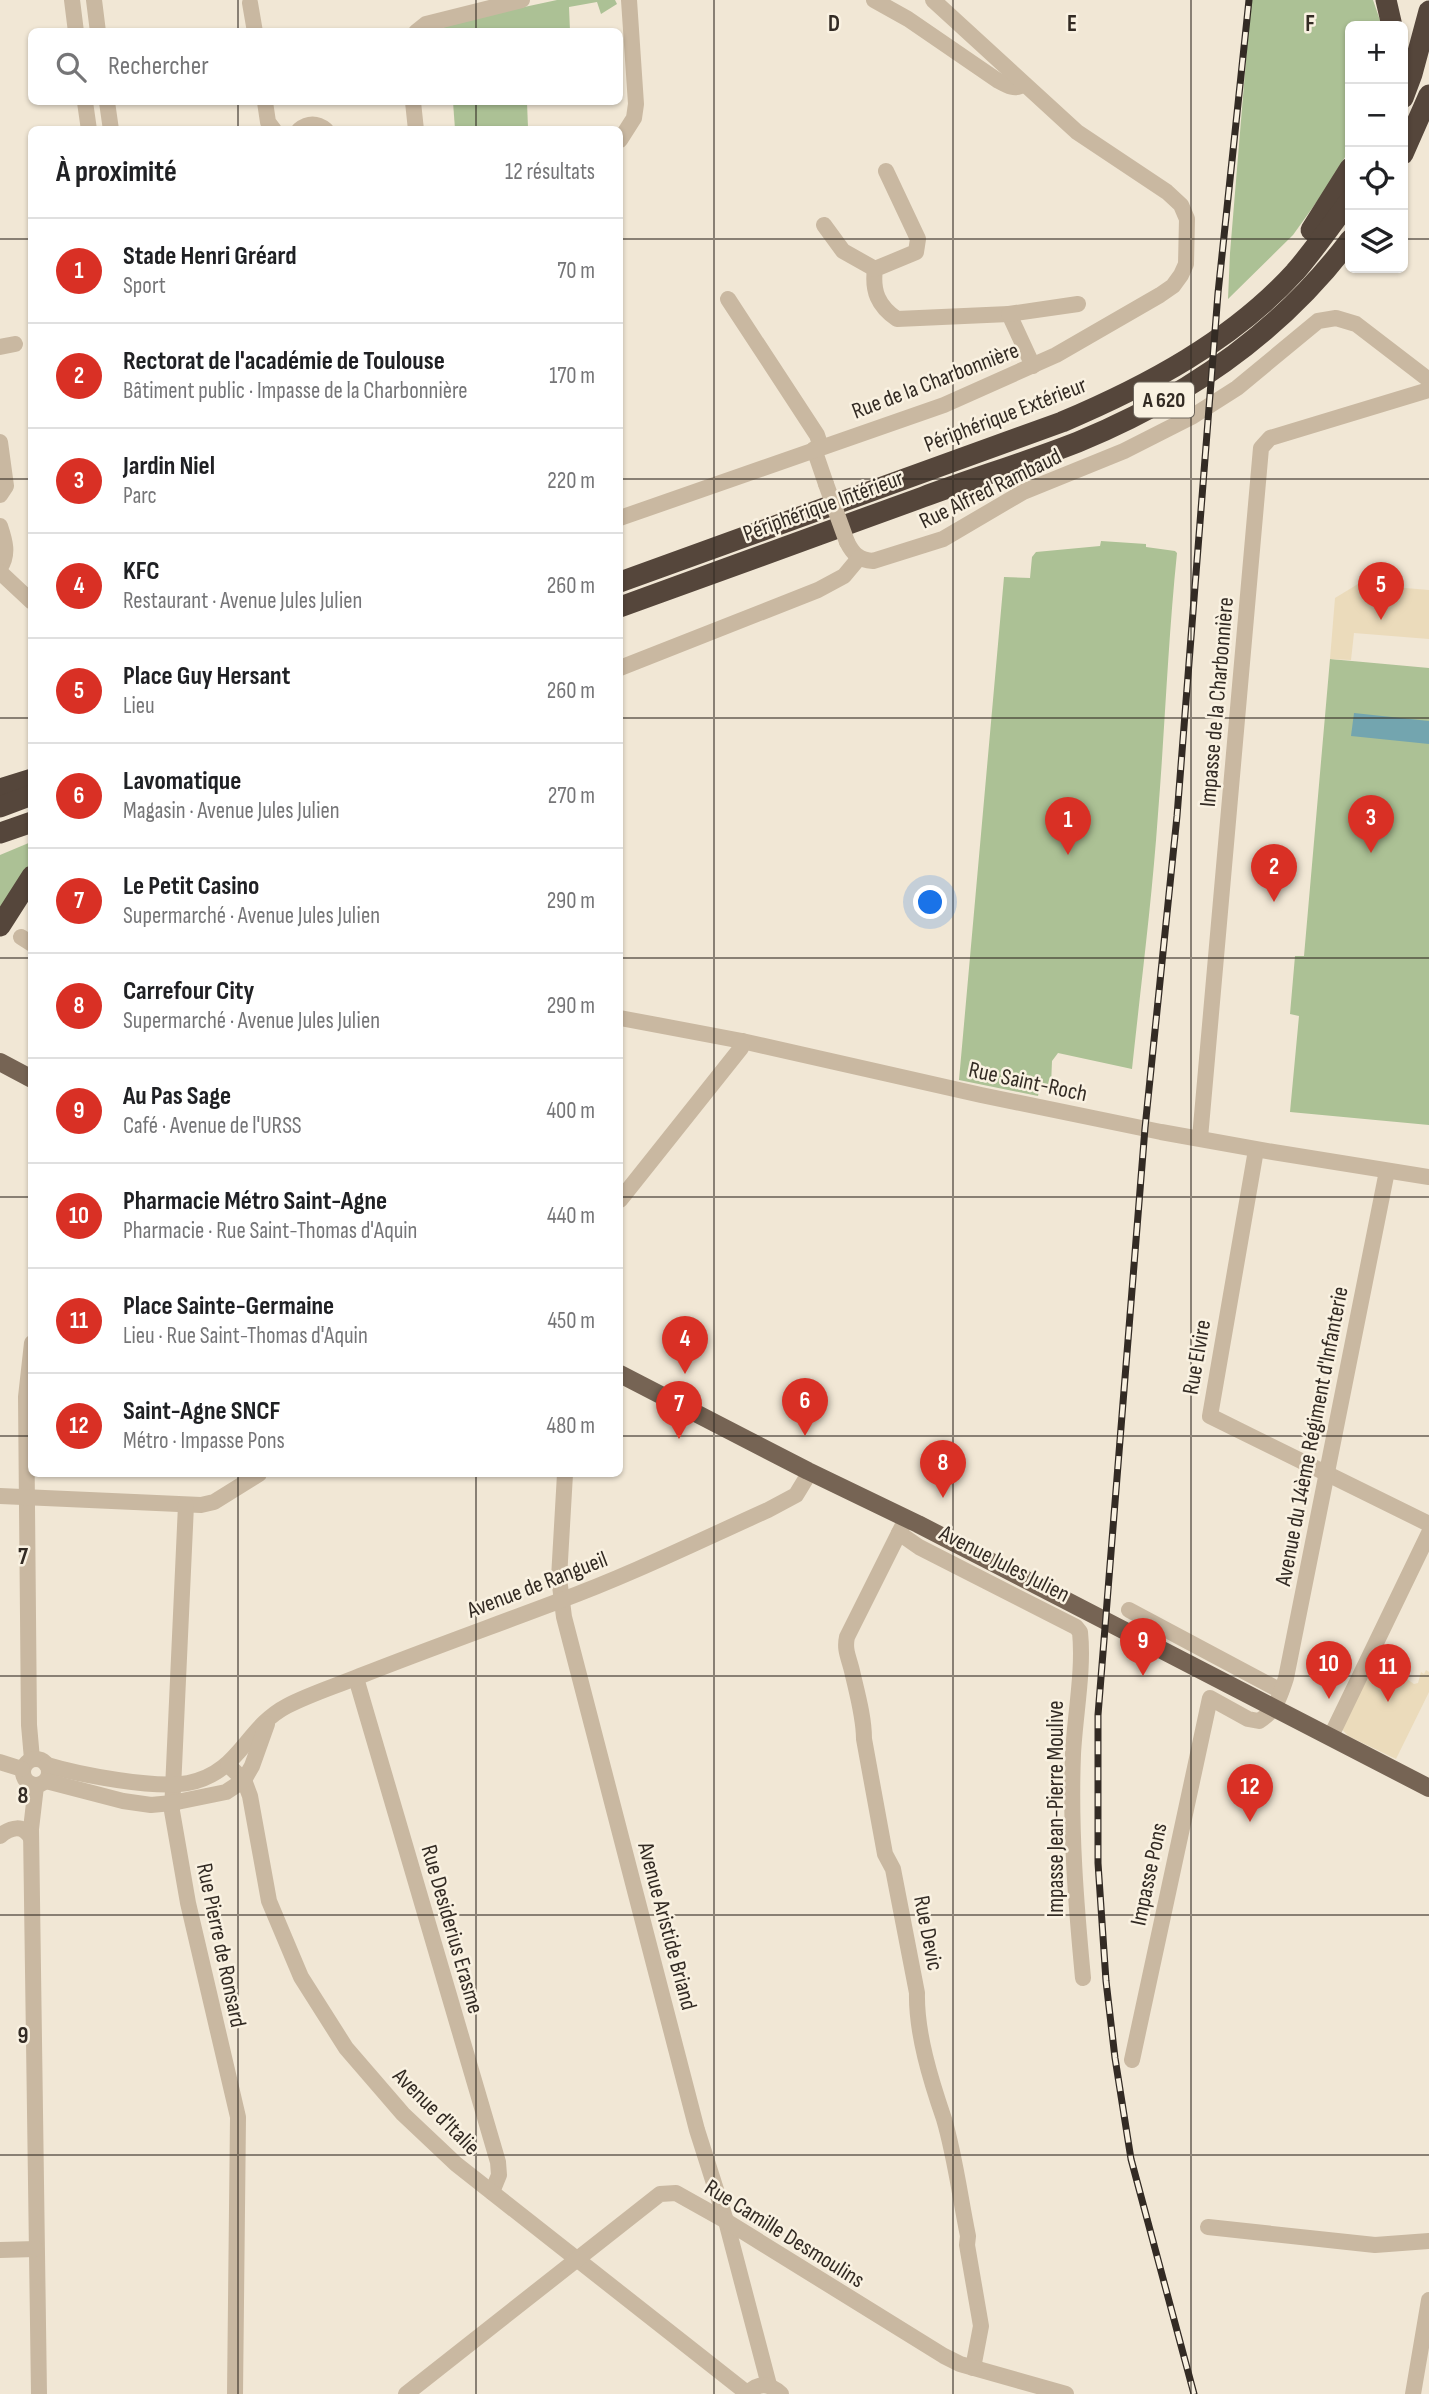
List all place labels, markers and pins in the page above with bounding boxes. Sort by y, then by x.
pin: 5 [1358,562,1404,620]
pin: 3 [1348,795,1394,853]
pin: 1 [1045,797,1091,855]
pin: 2 [1251,844,1297,902]
pin: 4 [662,1316,708,1374]
pin: 6 [782,1378,828,1436]
pin: 7 [656,1381,702,1439]
pin: 8 [920,1440,966,1498]
pin: 9 [1120,1618,1166,1676]
pin: 10 [1306,1641,1352,1699]
pin: 11 [1365,1644,1411,1702]
pin: 12 [1227,1764,1273,1822]

